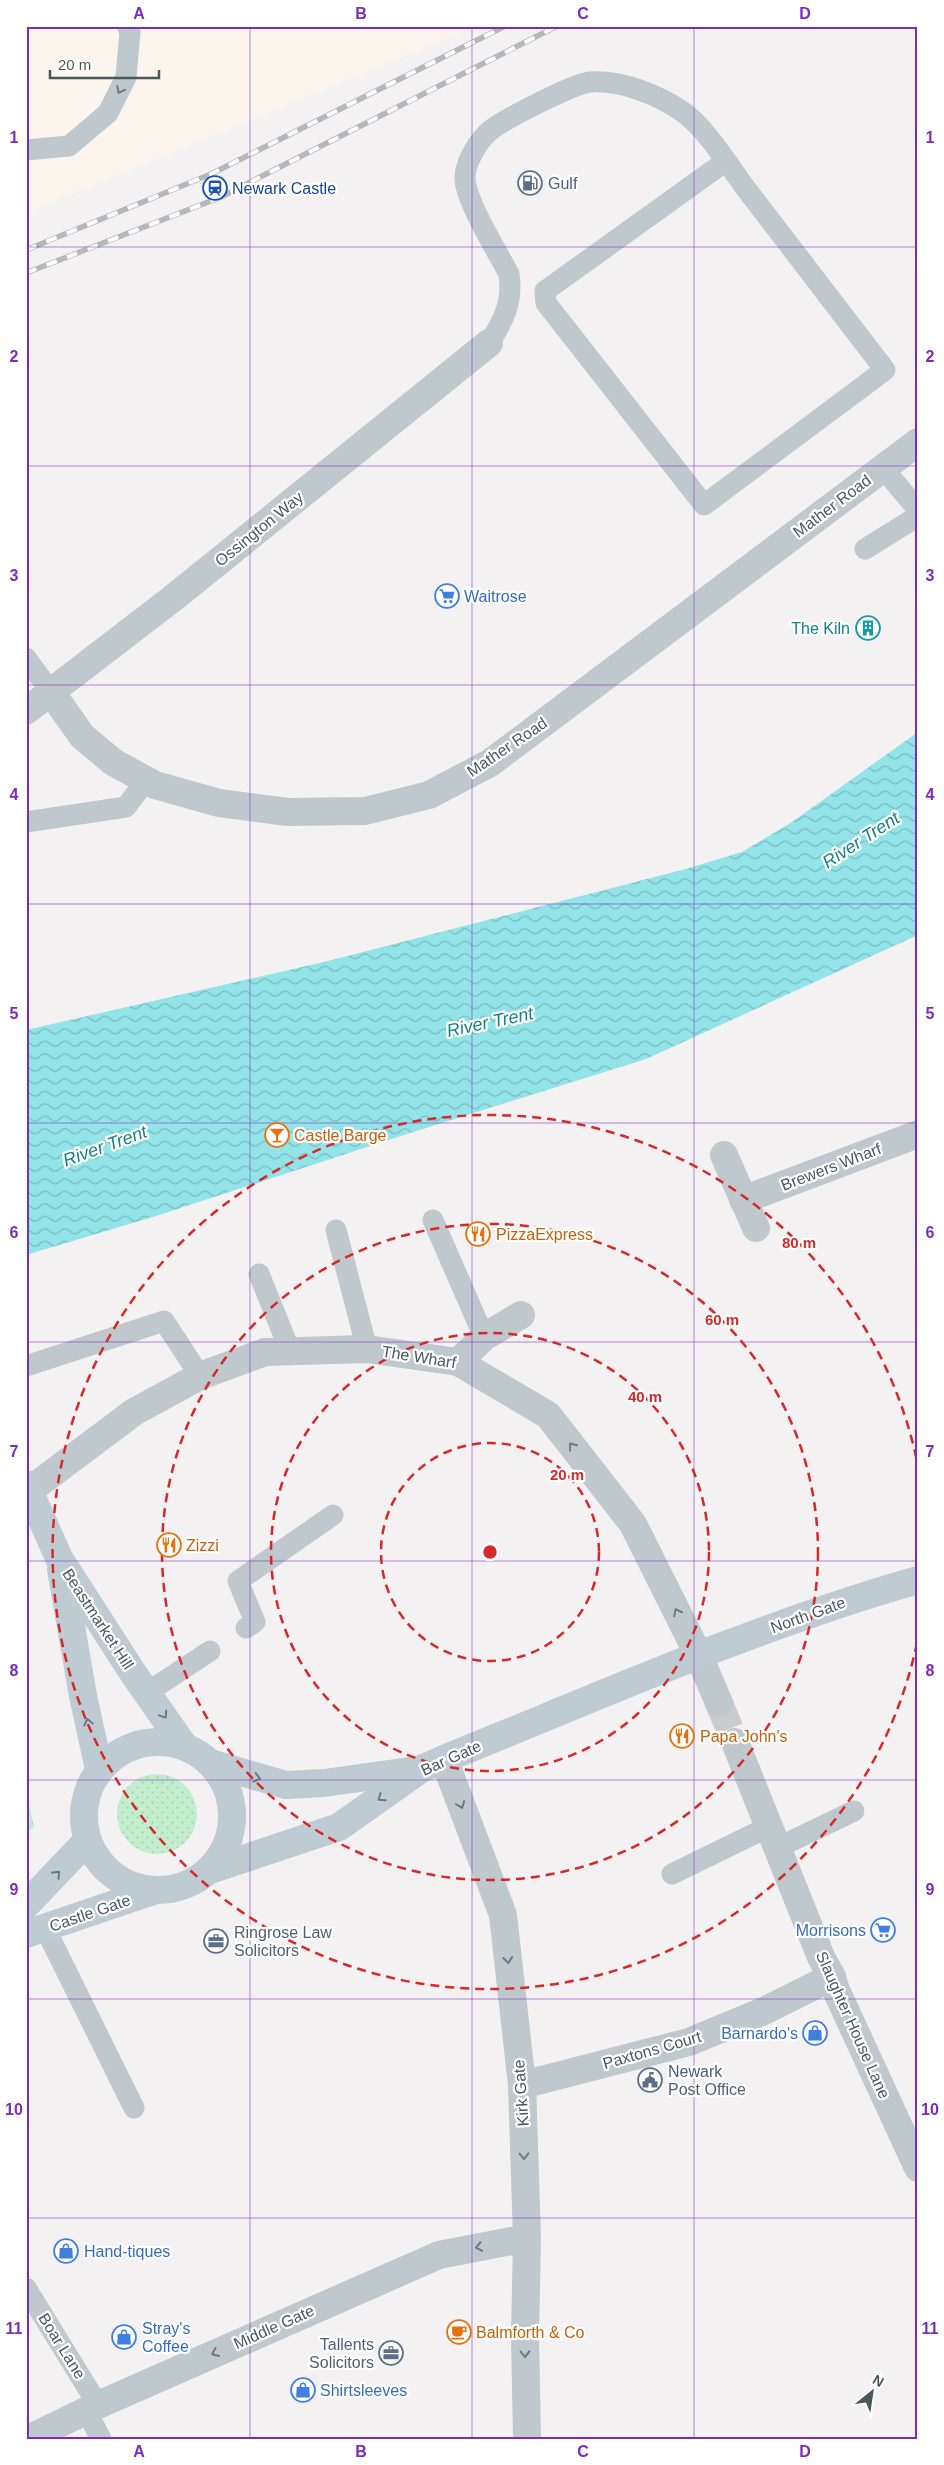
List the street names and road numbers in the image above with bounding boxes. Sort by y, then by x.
street label: Mather Road [790,471,874,541]
street label: Ossington Way [212,488,306,570]
street label: Mather Road [464,714,550,780]
street label: Brewers Wharf [779,1140,884,1194]
street label: The Wharf [381,1343,458,1371]
street label: Beastmarket Hill [59,1566,137,1672]
street label: North Gate [768,1594,848,1636]
street label: Bar Gate [418,1737,484,1779]
street label: Castle Gate [47,1891,133,1935]
street label: Slaughter House Lane [813,1949,893,2101]
street label: Paxtons Court [601,2028,704,2072]
street label: Kirk Gate [510,2059,532,2127]
street label: Middle Gate [231,2302,317,2352]
street label: Boar Lane [35,2310,89,2382]

